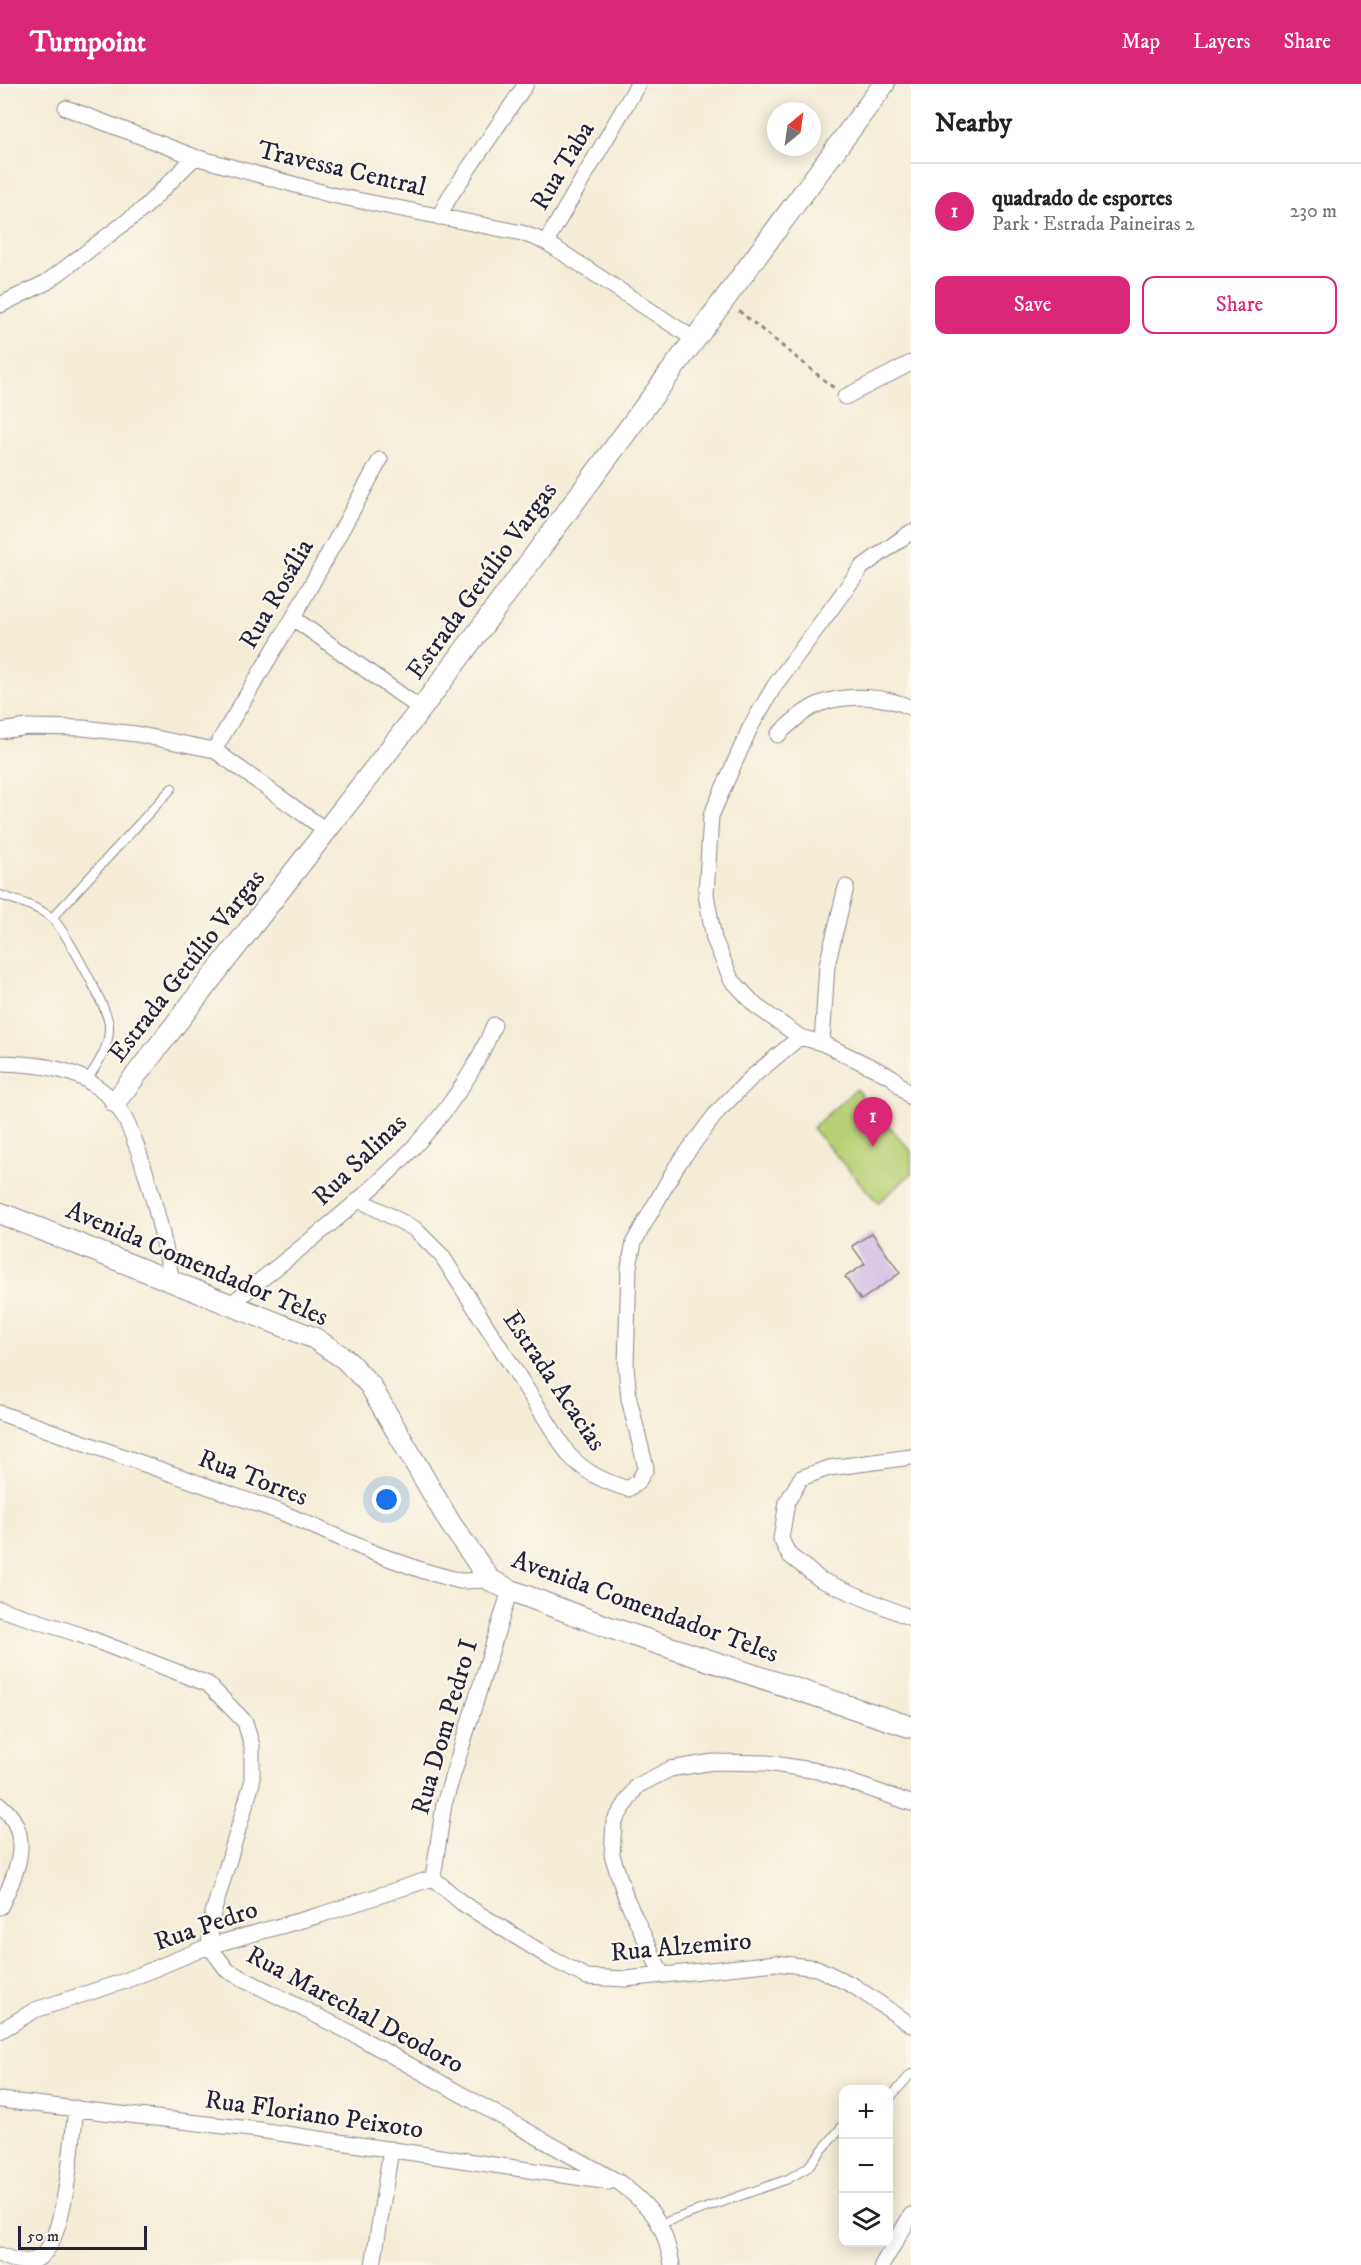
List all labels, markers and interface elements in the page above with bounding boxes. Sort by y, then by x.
text: Turnpoint [30,25,146,60]
text: Map [1121,29,1160,55]
text: Layers [1193,29,1251,55]
text: Share [1284,29,1331,55]
north arrow [767,102,821,156]
text: Nearby [935,107,1012,140]
street label: Rua Taba [524,115,602,217]
street label: Travessa Central [254,134,430,204]
text: quadrado de esportes [992,185,1172,212]
text: 1 [951,199,958,224]
text: 230 m [1290,199,1337,224]
text: Park · Estrada Paineiras 2 [992,212,1195,237]
button: Save [935,276,1130,334]
button: Share [1142,276,1337,334]
street label: Estrada Getúlio Vargas [399,476,565,686]
street label: Rua Rosália [232,533,322,655]
street label: Estrada Getúlio Vargas [101,863,273,1069]
pin: 1 [854,1098,892,1147]
street label: Rua Salinas [306,1107,414,1213]
street label: Avenida Comendador Teles [61,1194,333,1334]
street label: Estrada Acacias [495,1305,613,1457]
street label: Rua Torres [194,1442,312,1514]
your location [372,1485,401,1514]
street label: Avenida Comendador Teles [507,1543,783,1671]
street label: Rua Dom Pedro I [404,1636,486,1818]
street label: Rua Pedro [150,1893,262,1959]
street label: Rua Alzemiro [609,1924,753,1970]
street label: Rua Marechal Deodoro [241,1939,469,2081]
street label: Rua Floriano Peixoto [203,2083,425,2147]
map controls [839,2085,893,2247]
button: + [839,2085,893,2139]
button: − [839,2139,893,2193]
button: layers [839,2193,893,2247]
scale bar [18,2223,147,2250]
text: 50 m [27,2226,59,2246]

